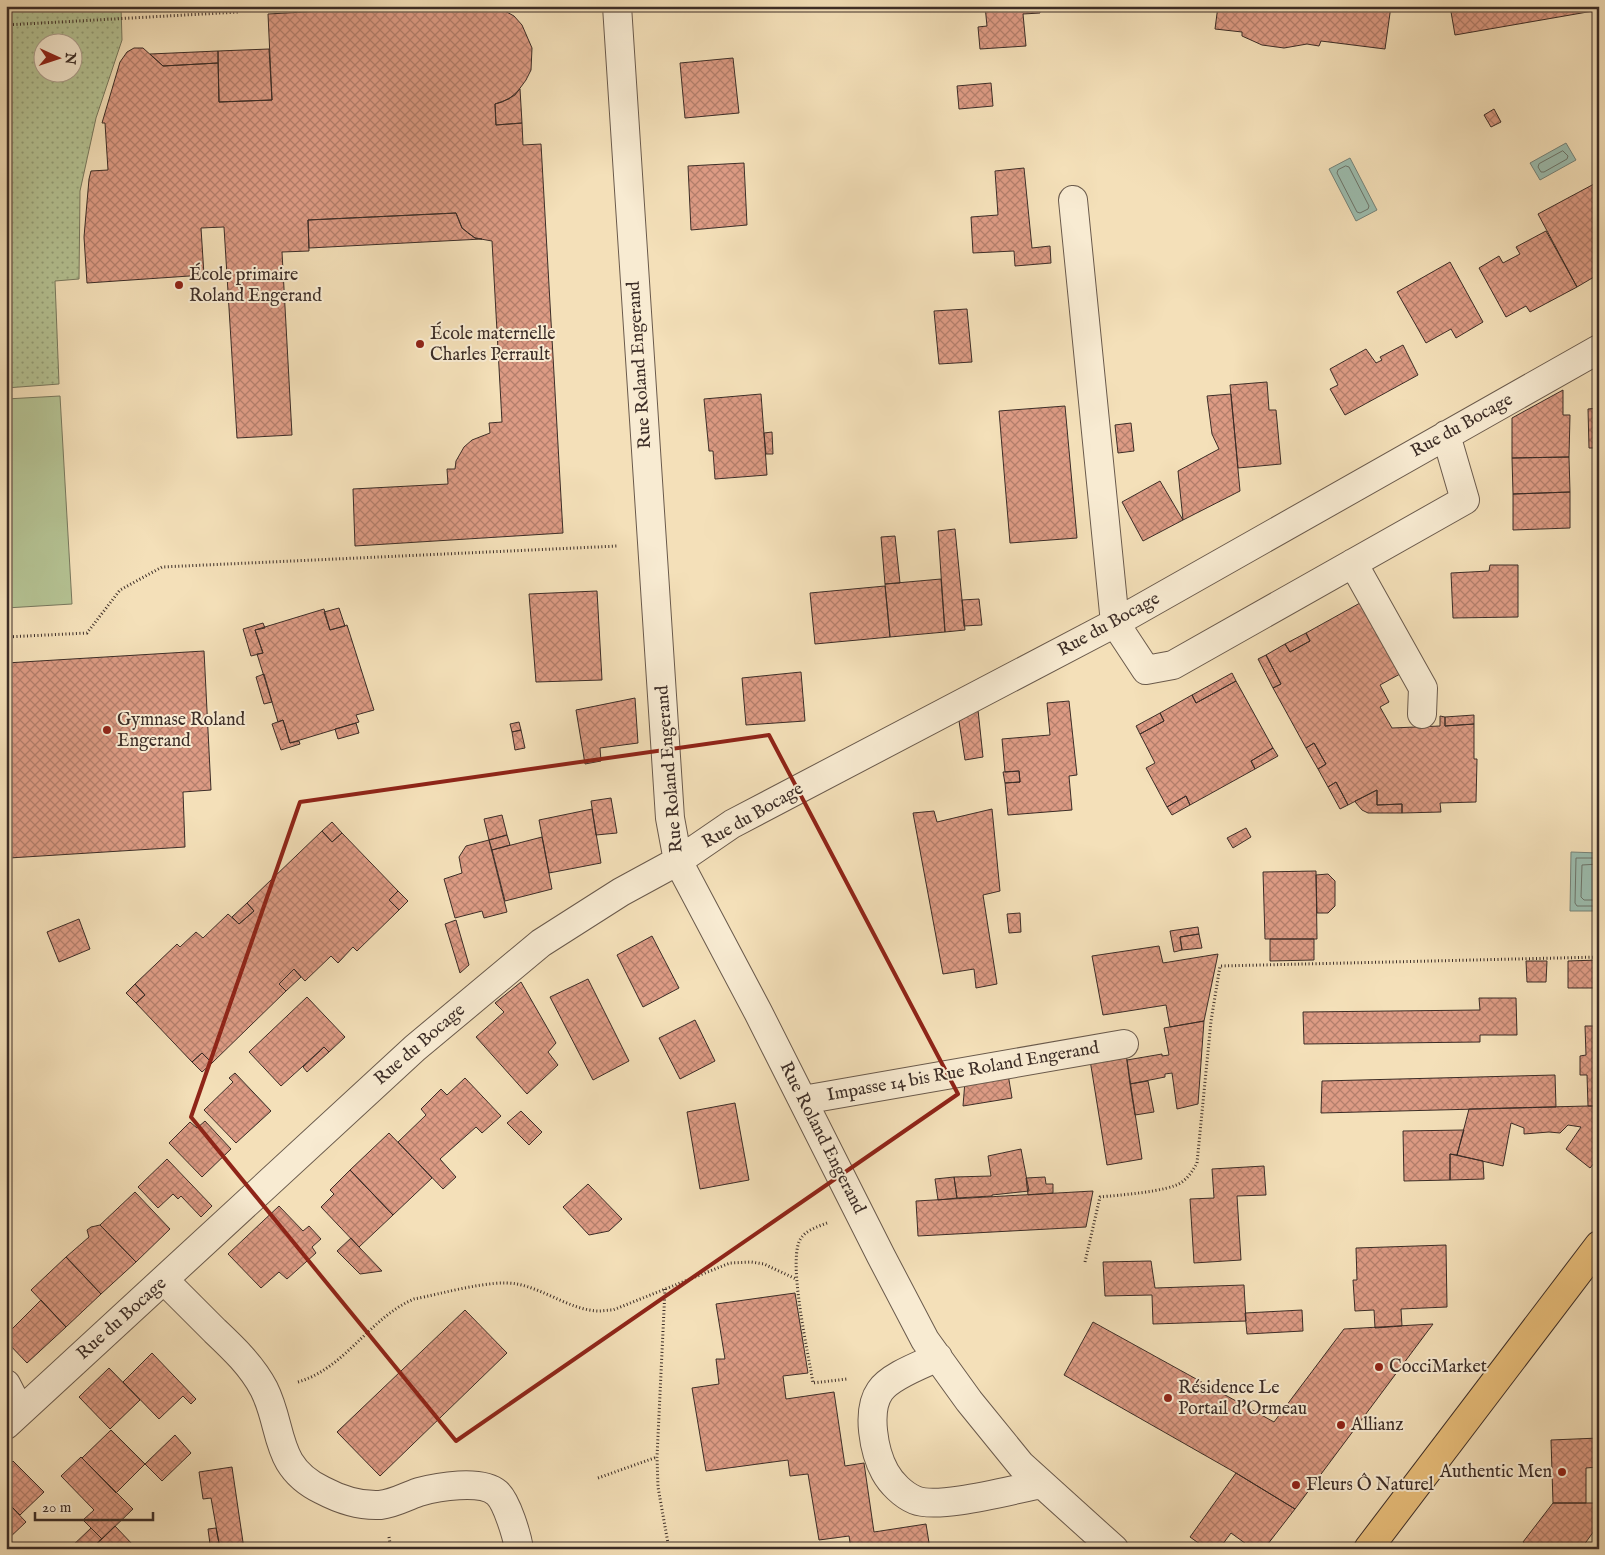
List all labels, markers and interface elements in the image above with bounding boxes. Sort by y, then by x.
north arrow [32,32,82,82]
text: N [61,51,79,65]
place label: École primaire Roland Engerand [189,262,322,308]
marker: École primaire Roland Engerand [173,279,185,291]
street label: Rue Roland Engerand [623,280,657,450]
place label: École maternelle Charles Perrault [430,321,555,367]
marker: École maternelle Charles Perrault [414,338,426,350]
street label: Rue du Bocage [1407,389,1517,463]
street label: Rue du Bocage [1054,588,1164,662]
street label: Rue Roland Engerand [651,684,689,854]
place label: Gymnase Roland Engerand [117,709,245,753]
marker: Gymnase Roland Engerand [101,724,113,736]
street label: Rue du Bocage [698,778,808,854]
street label: Rue du Bocage [370,999,470,1091]
street label: Impasse 14 bis Rue Roland Engerand [825,1037,1101,1107]
street label: Rue Roland Engerand [774,1058,871,1218]
street label: Rue du Bocage [72,1273,172,1365]
place label: CocciMarket [1389,1356,1487,1379]
marker: CocciMarket [1373,1361,1385,1373]
place label: Résidence Le Portail d'Ormeau [1178,1377,1307,1421]
marker: Résidence Le Portail d'Ormeau [1162,1392,1174,1404]
place label: Allianz [1350,1414,1404,1437]
marker: Allianz [1335,1419,1347,1431]
place label: Authentic Men [1439,1461,1552,1484]
marker: Authentic Men [1556,1466,1568,1478]
place label: Fleurs Ô Naturel [1306,1472,1434,1497]
marker: Fleurs Ô Naturel [1290,1479,1302,1491]
scale bar [35,1490,152,1522]
text: 20 m [42,1498,72,1517]

